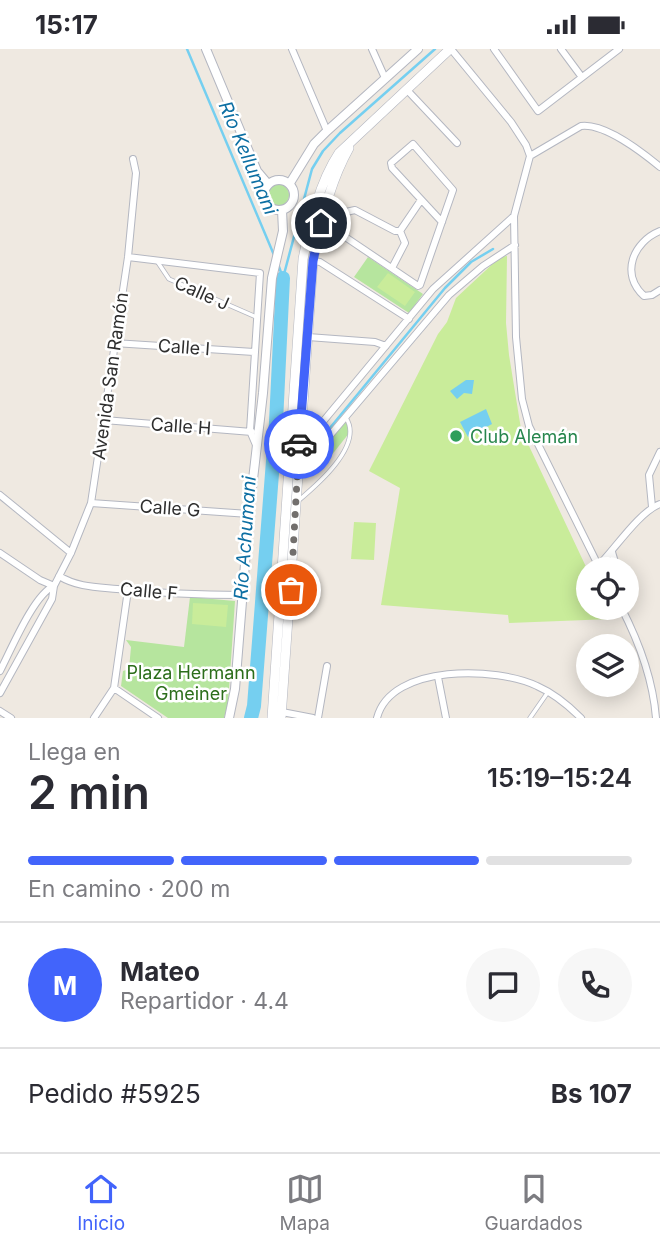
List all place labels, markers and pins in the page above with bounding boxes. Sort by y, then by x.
pin [291,193,351,253]
place label: Club Alemán [470,426,578,447]
marker: Club Alemán [448,428,464,444]
pin [261,560,321,620]

